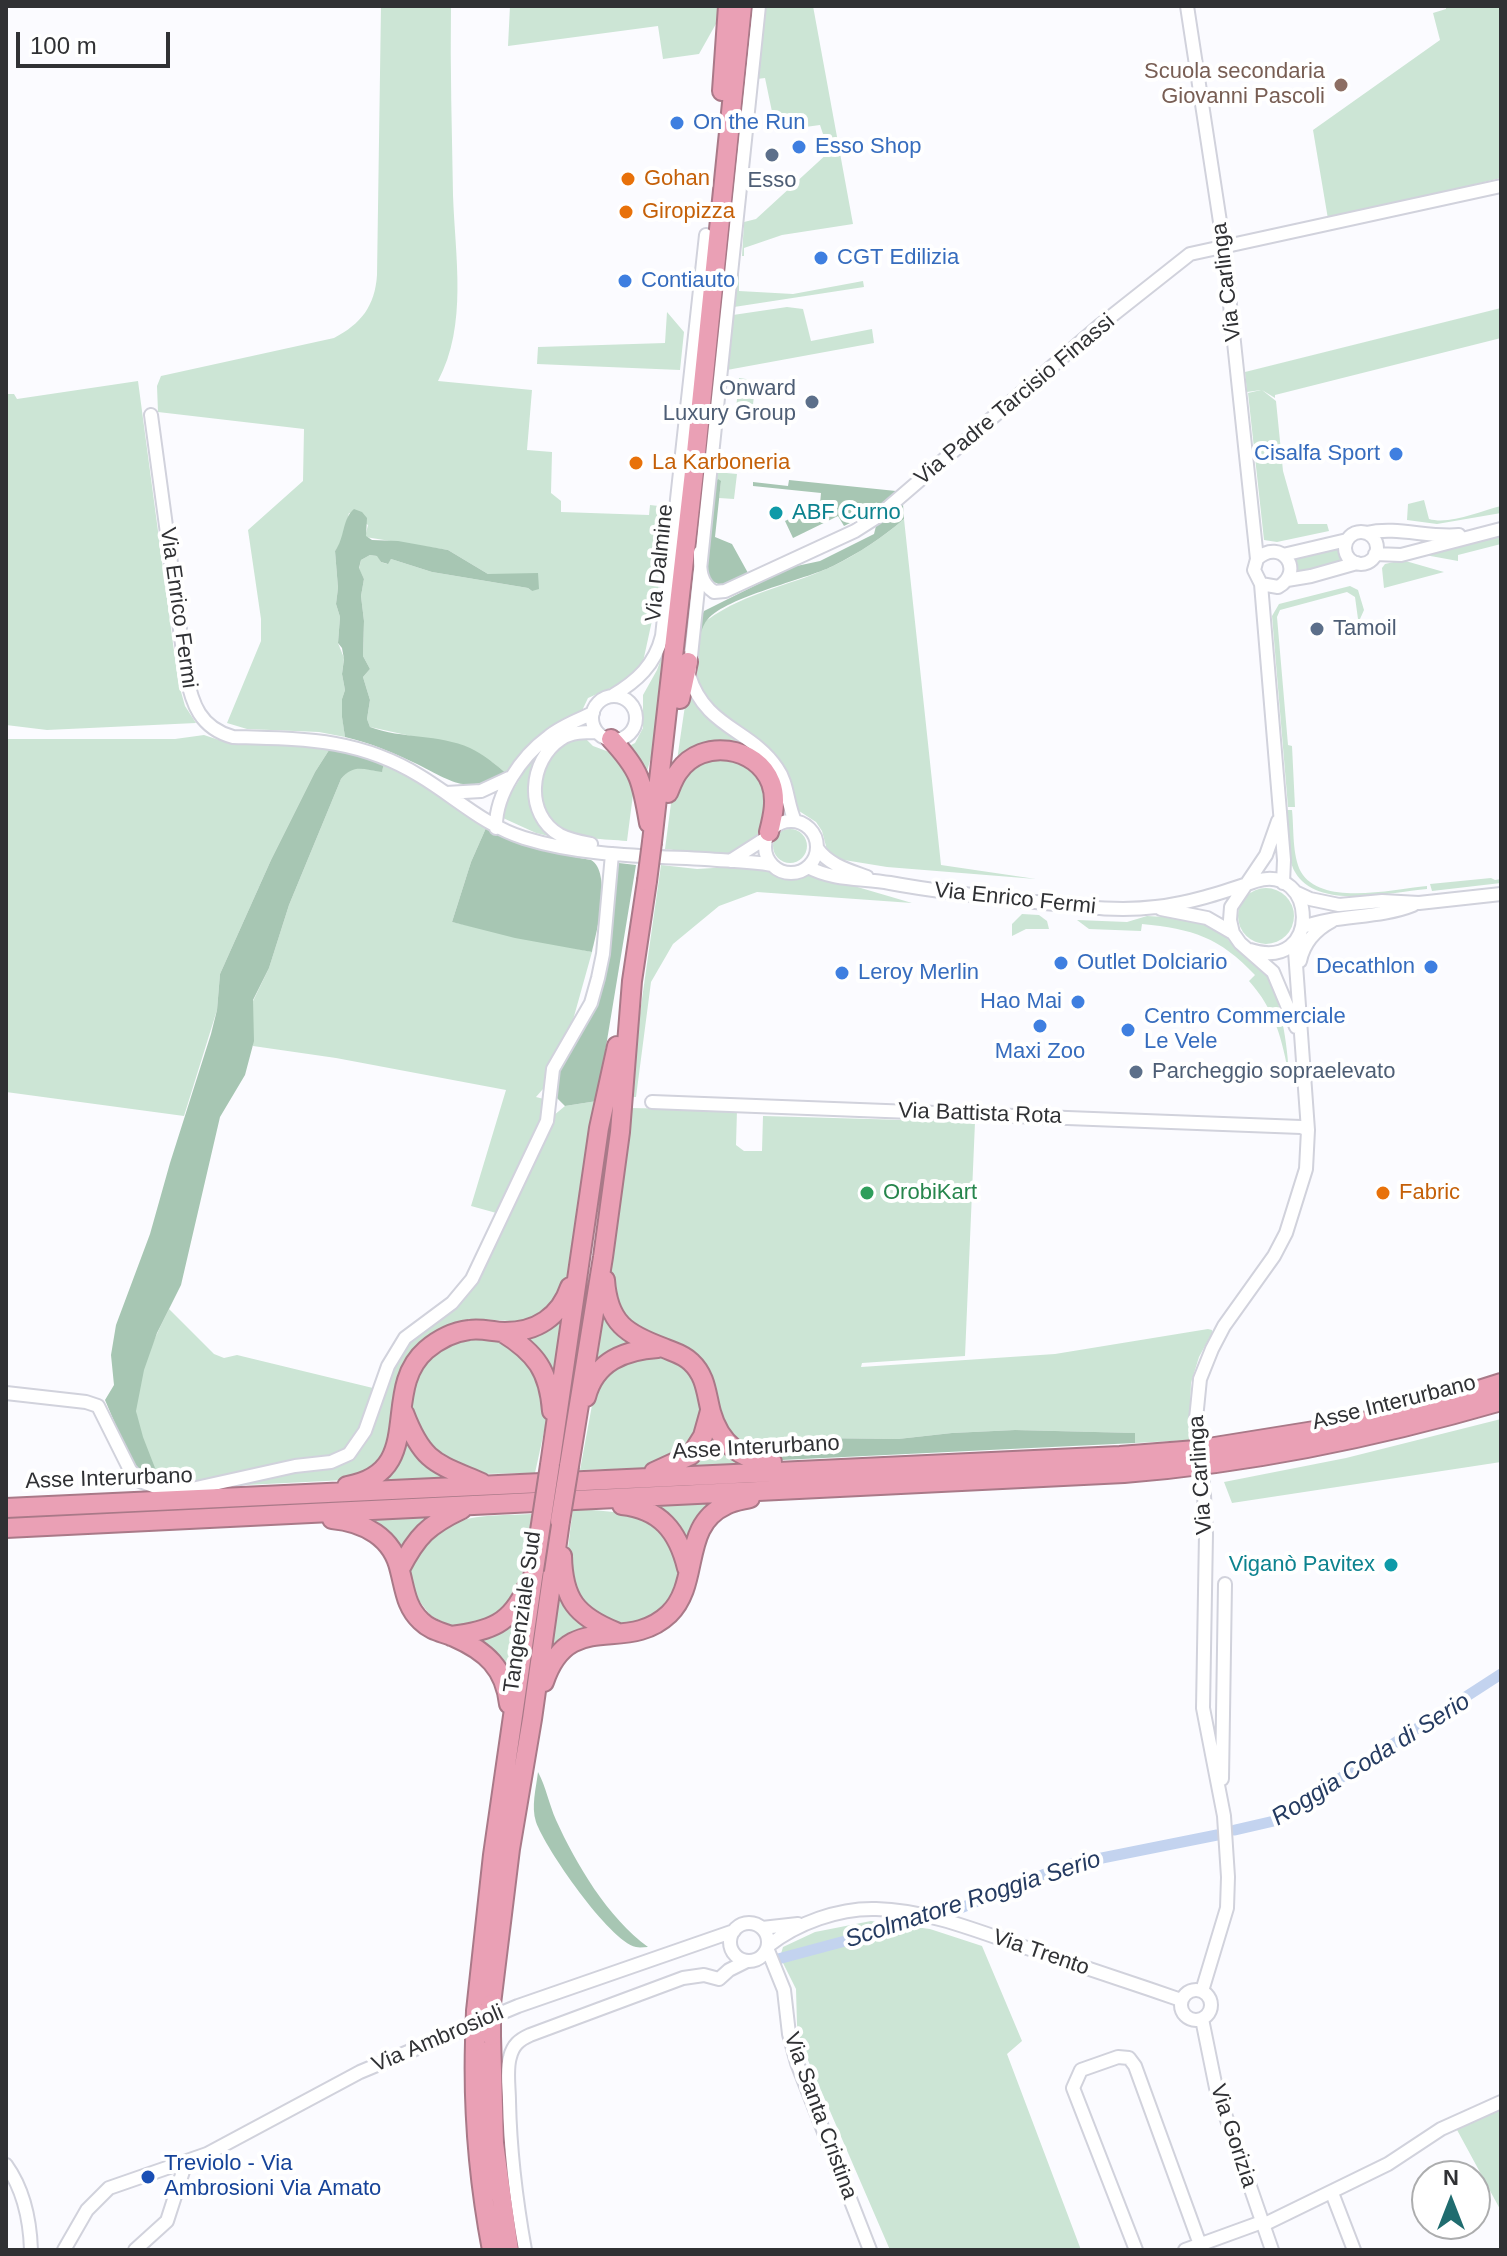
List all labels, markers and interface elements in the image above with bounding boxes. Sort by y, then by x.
scale bar [20,16,174,66]
text: 100 m [30,32,97,59]
place label: Scuola secondaria Giovanni Pascoli [1144,59,1325,110]
marker: Scuola secondaria Giovanni Pascoli [1332,76,1350,94]
place label: On the Run [693,110,806,136]
marker: On the Run [668,114,686,132]
place label: Esso Shop [815,134,921,160]
marker: Esso Shop [790,138,808,156]
marker: Esso [763,146,781,164]
place label: Gohan [644,166,710,192]
place label: Esso [748,168,796,194]
marker: Gohan [619,170,637,188]
place label: Giropizza [642,199,735,225]
marker: Giropizza [617,203,635,221]
street label: Via Carlinga [1207,221,1247,343]
place label: CGT Edilizia [837,245,959,271]
marker: CGT Edilizia [812,249,830,267]
place label: Contiauto [641,268,735,294]
marker: Contiauto [616,272,634,290]
street label: Via Padre Tarcisio Finassi [910,309,1120,491]
place label: Onward Luxury Group [663,376,796,428]
marker: Onward Luxury Group [803,393,821,411]
place label: Cisalfa Sport [1254,441,1380,467]
marker: Cisalfa Sport [1387,445,1405,463]
place label: La Karboneria [652,450,790,476]
marker: La Karboneria [627,454,645,472]
place label: ABF Curno [792,500,901,526]
street label: Via Dalmine [641,503,679,623]
marker: ABF Curno [767,504,785,522]
street label: Via Enrico Fermi [154,526,202,690]
place label: Tamoil [1333,616,1397,642]
marker: Tamoil [1308,620,1326,638]
street label: Via Enrico Fermi [933,877,1097,921]
place label: Outlet Dolciario [1077,950,1227,976]
marker: Outlet Dolciario [1052,954,1070,972]
place label: Decathlon [1316,954,1415,980]
marker: Decathlon [1422,958,1440,976]
place label: Leroy Merlin [858,960,979,986]
marker: Leroy Merlin [833,964,851,982]
place label: Hao Mai [980,989,1062,1015]
marker: Hao Mai [1069,993,1087,1011]
place label: Centro Commerciale Le Vele [1144,1004,1346,1056]
marker: Maxi Zoo [1031,1017,1049,1035]
marker: Centro Commerciale Le Vele [1119,1021,1137,1039]
place label: Maxi Zoo [995,1039,1085,1065]
place label: Parcheggio sopraelevato [1152,1059,1395,1085]
marker: Parcheggio sopraelevato [1127,1063,1145,1081]
street label: Via Battista Rota [898,1098,1062,1130]
place label: OrobiKart [883,1180,977,1206]
place label: Fabric [1399,1180,1460,1206]
marker: OrobiKart [858,1184,876,1202]
marker: Fabric [1374,1184,1392,1202]
street label: Asse Interurbano [1310,1370,1478,1436]
street label: Via Carlinga [1184,1415,1218,1535]
street label: Asse Interurbano [672,1430,840,1466]
street label: Asse Interurbano [25,1463,193,1495]
street label: Tangenziale Sud [499,1530,547,1694]
place label: Viganò Pavitex [1229,1552,1375,1578]
marker: Viganò Pavitex [1382,1556,1400,1574]
water label: Roggia Coda di Serio [1267,1687,1475,1833]
water label: Scolmatore Roggia Serio [842,1845,1104,1955]
street label: Via Trento [989,1924,1093,1982]
street label: Via Ambrosioli [368,1999,508,2079]
street label: Via Santa Cristina [778,2029,862,2203]
street label: Via Gorizia [1204,2081,1262,2191]
place label: Treviolo - Via Ambrosioni Via Amato [164,2151,381,2202]
north arrow [1411,2160,1491,2240]
text: N [1443,2165,1459,2190]
marker: Treviolo - Via Ambrosioni Via Amato [139,2168,157,2186]

